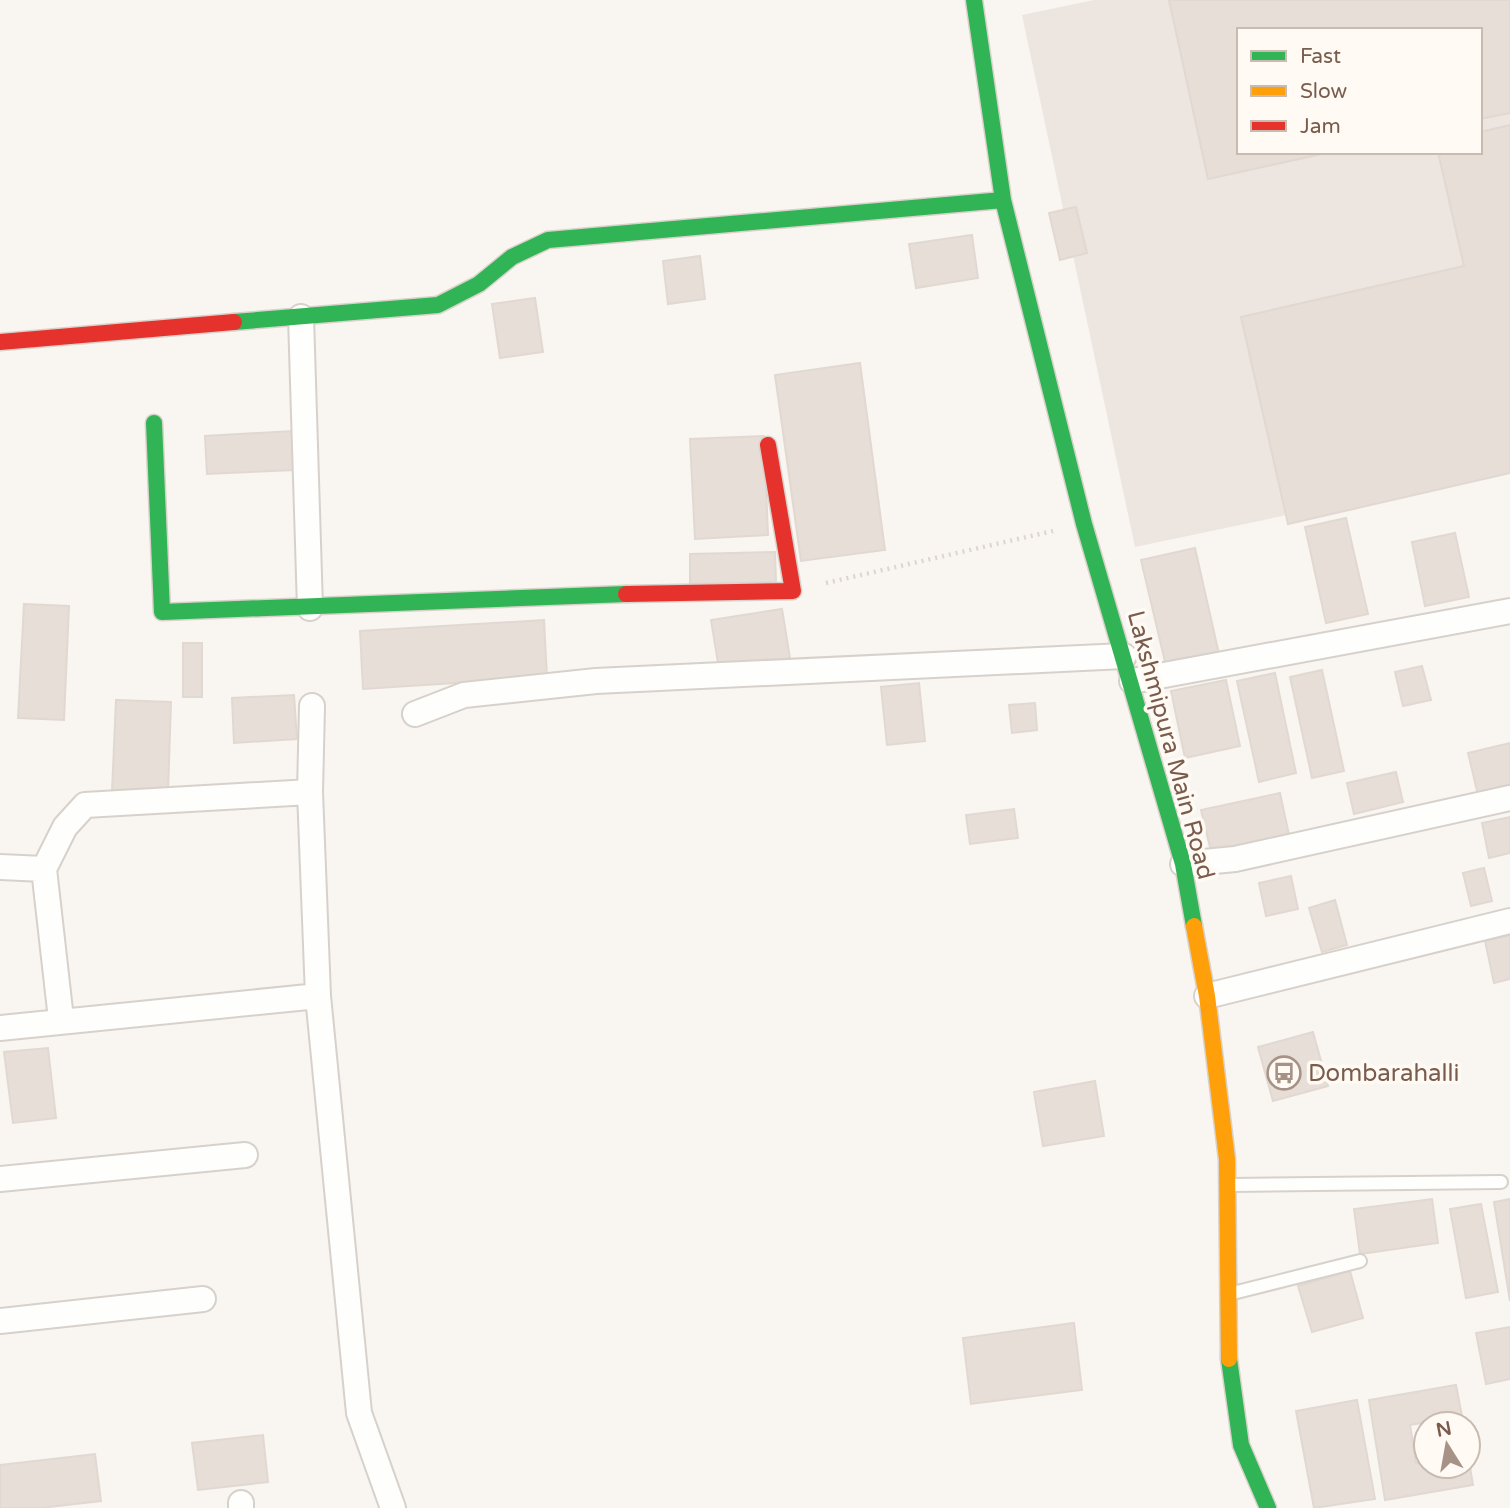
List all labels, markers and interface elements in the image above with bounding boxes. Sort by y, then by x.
legend [1237,28,1482,154]
text: Fast [1300,44,1341,69]
text: Slow [1300,79,1348,104]
text: Jam [1300,114,1341,139]
street label: Lakshmipura Main Road [1121,608,1220,883]
bus stop icon: Dombarahalli [1265,1054,1303,1092]
place label: Dombarahalli [1308,1059,1460,1088]
north arrow [1412,1410,1482,1480]
text: N [1434,1417,1454,1442]

